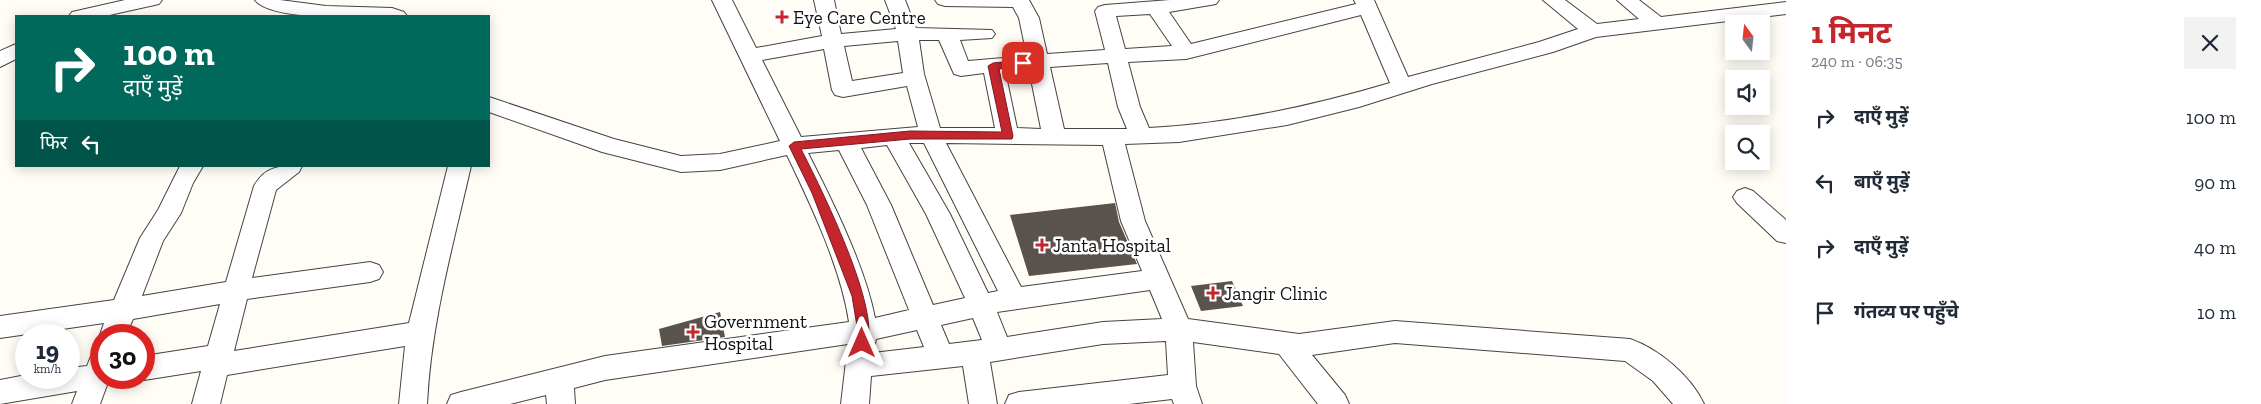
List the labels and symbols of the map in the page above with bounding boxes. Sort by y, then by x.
place label: Eye Care Centre [793,6,926,29]
marker: Eye Care Centre [775,10,789,24]
north arrow [1725,15,1770,60]
pin [1002,42,1044,84]
place label: Janta Hospital [1053,234,1171,257]
marker: Janta Hospital [1035,238,1049,252]
place label: Jangir Clinic [1224,282,1328,305]
marker: Jangir Clinic [1206,286,1220,300]
place label: Government Hospital [704,310,807,355]
position arrow [835,316,887,368]
speed limit sign: 30 [90,324,155,389]
marker: Government Hospital [686,325,700,339]

